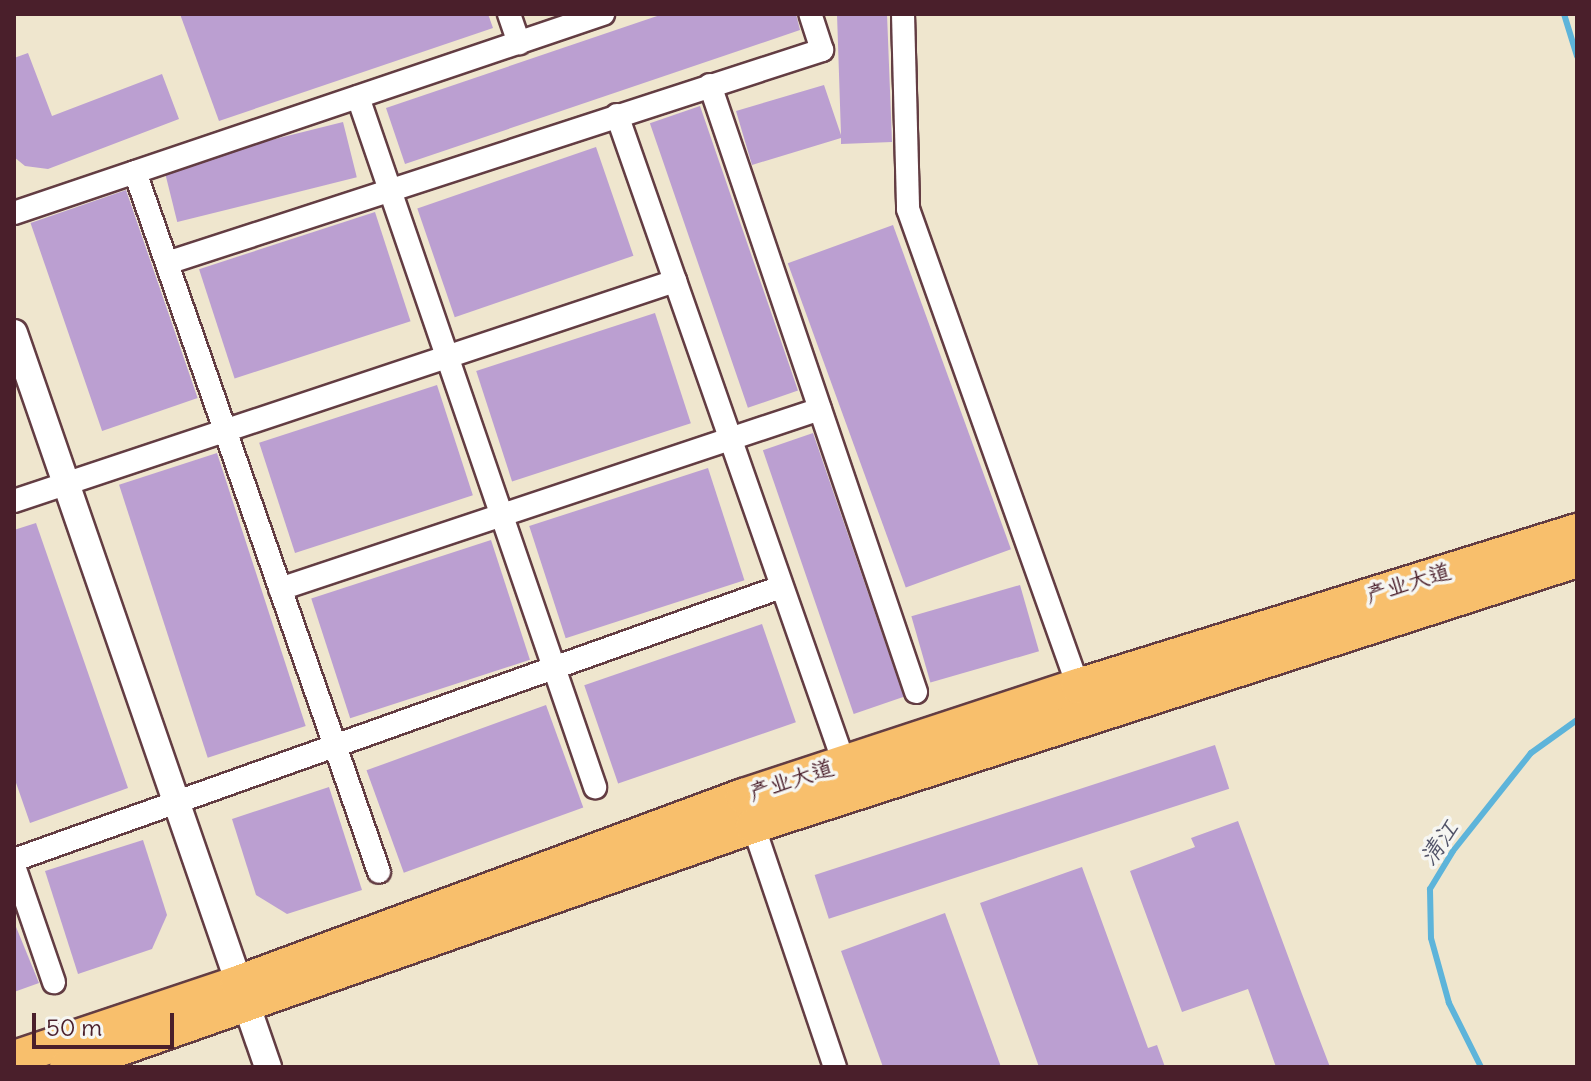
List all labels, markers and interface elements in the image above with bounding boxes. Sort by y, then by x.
street label: 产业大道 [1362,558,1454,608]
street label: 产业大道 [745,754,837,806]
water label: 清江 [1413,815,1465,871]
scale bar [36,997,178,1047]
text: 50 m [46,1012,102,1042]

